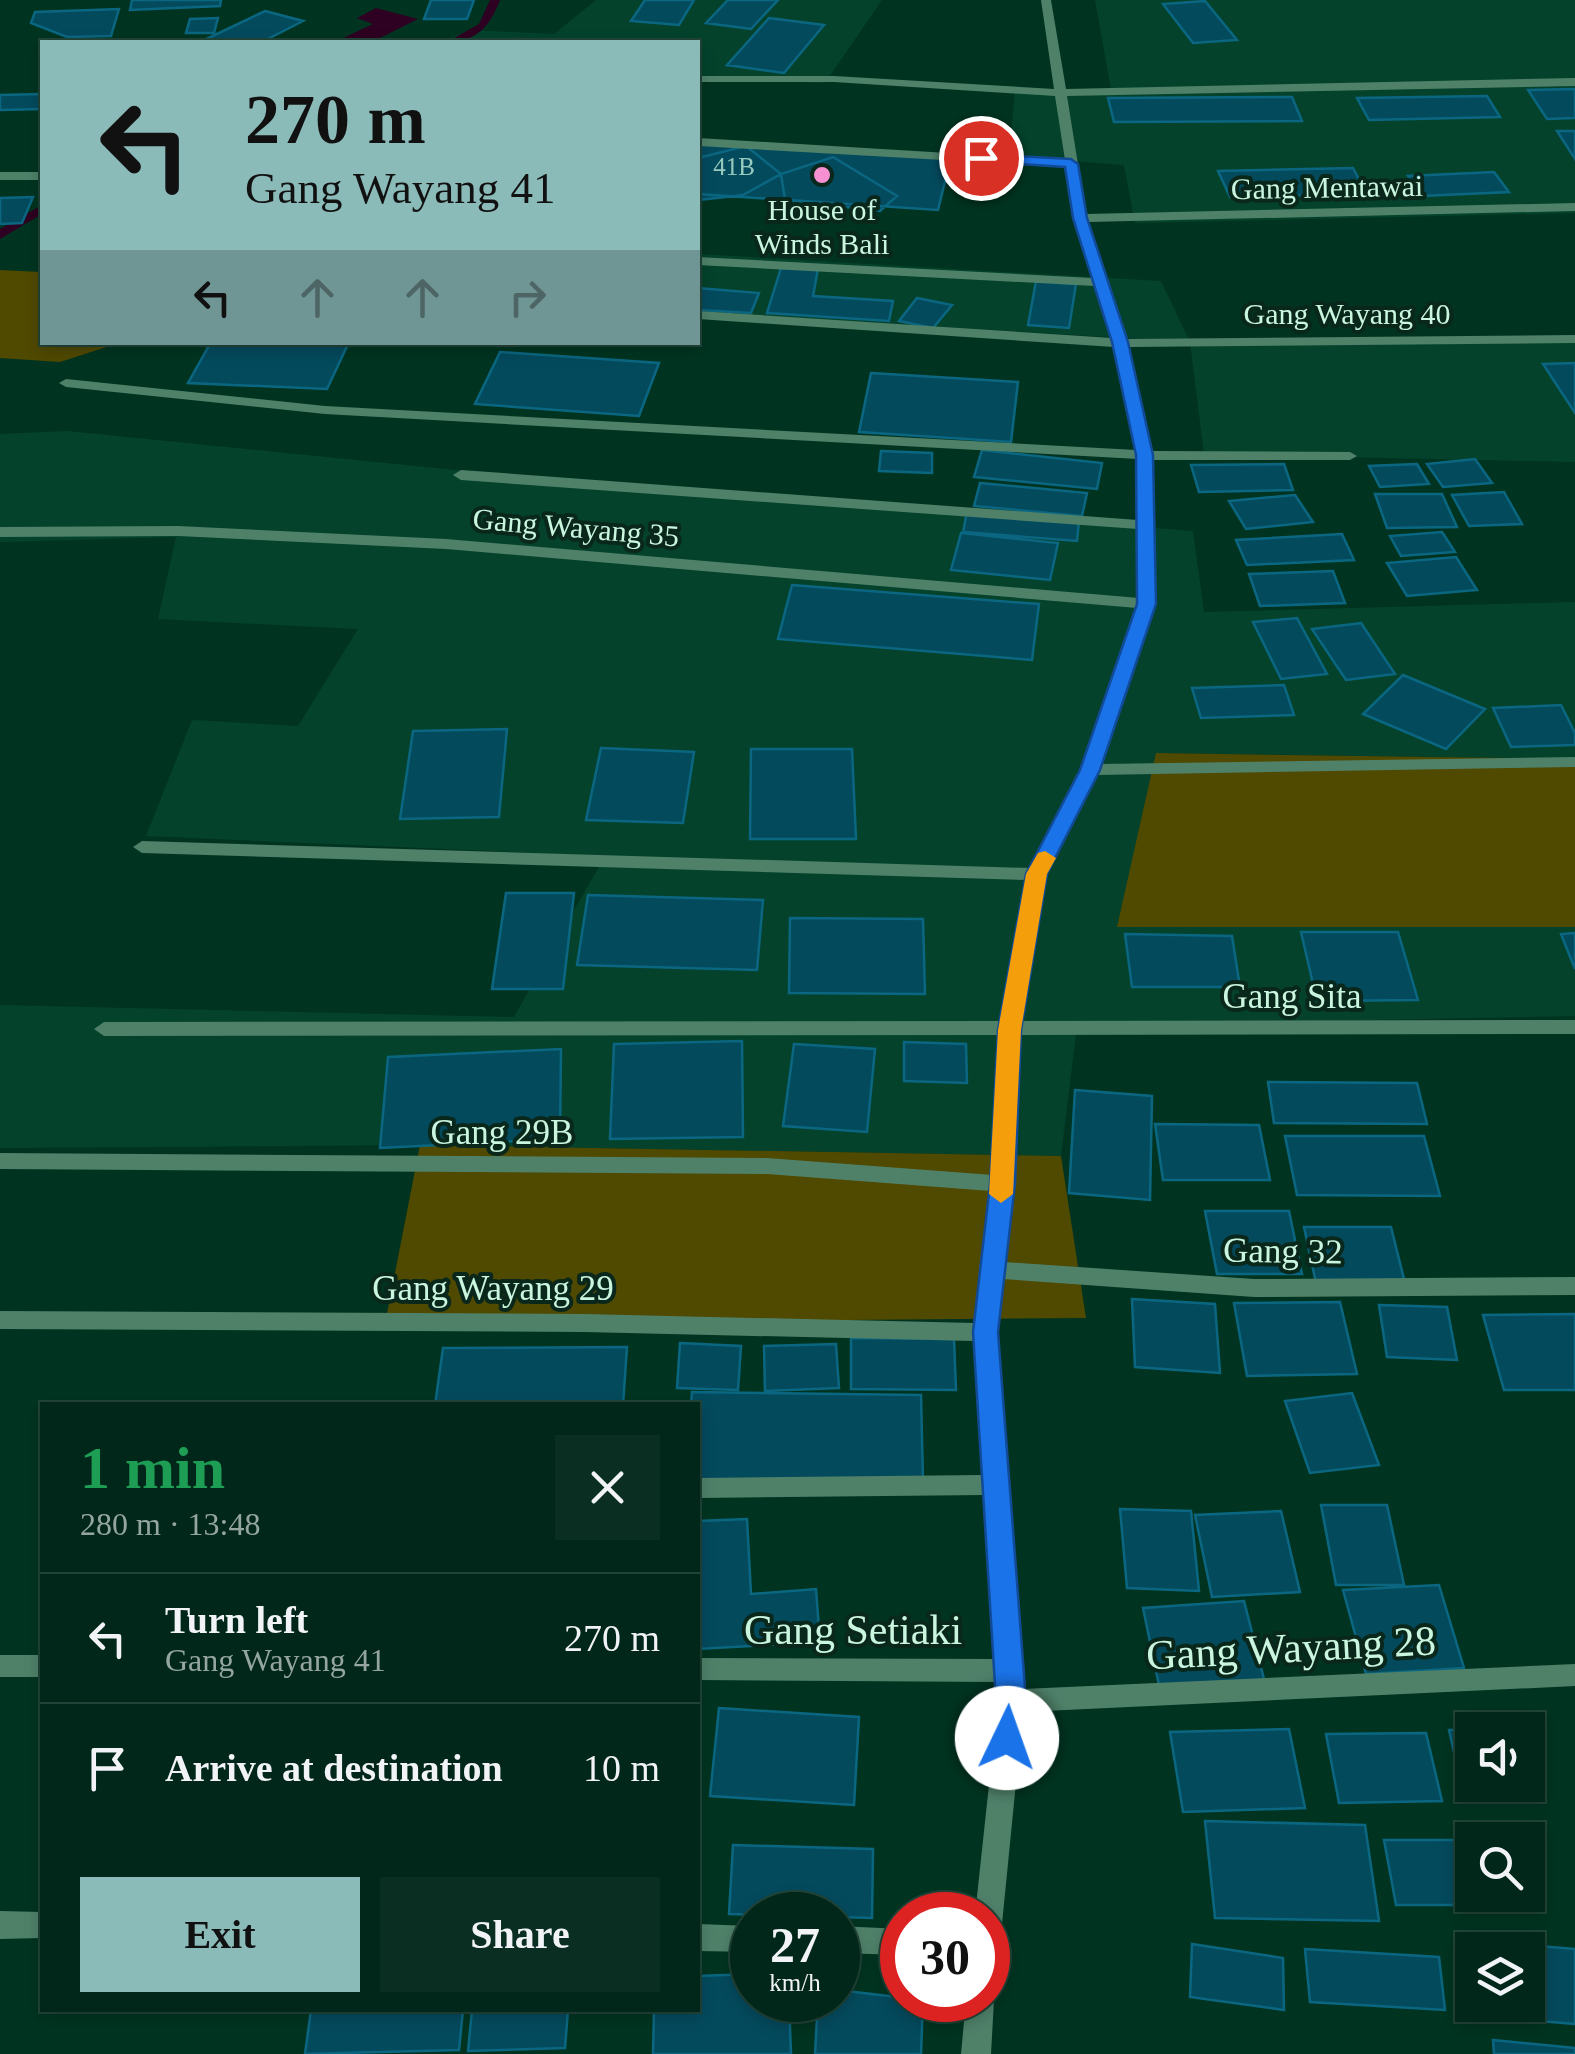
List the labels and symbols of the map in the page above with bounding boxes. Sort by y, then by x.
pin [939,116,1024,201]
house number: 41B [713,153,755,180]
marker: House of Winds Bali [811,164,833,186]
street label: Gang Mentawai [1231,169,1423,205]
place label: House of Winds Bali [755,193,889,260]
street label: Gang Wayang 40 [1244,297,1450,330]
street label: Gang Wayang 35 [471,502,681,552]
street label: Gang Sita [1222,977,1362,1016]
street label: Gang 29B [431,1113,573,1152]
street label: Gang 32 [1223,1230,1343,1272]
street label: Gang Wayang 29 [372,1269,614,1308]
street label: Gang Setiaki [744,1607,962,1653]
street label: Gang Wayang 28 [1145,1617,1437,1679]
position arrow [955,1686,1059,1790]
speed limit sign: 30 [880,1892,1010,2022]

